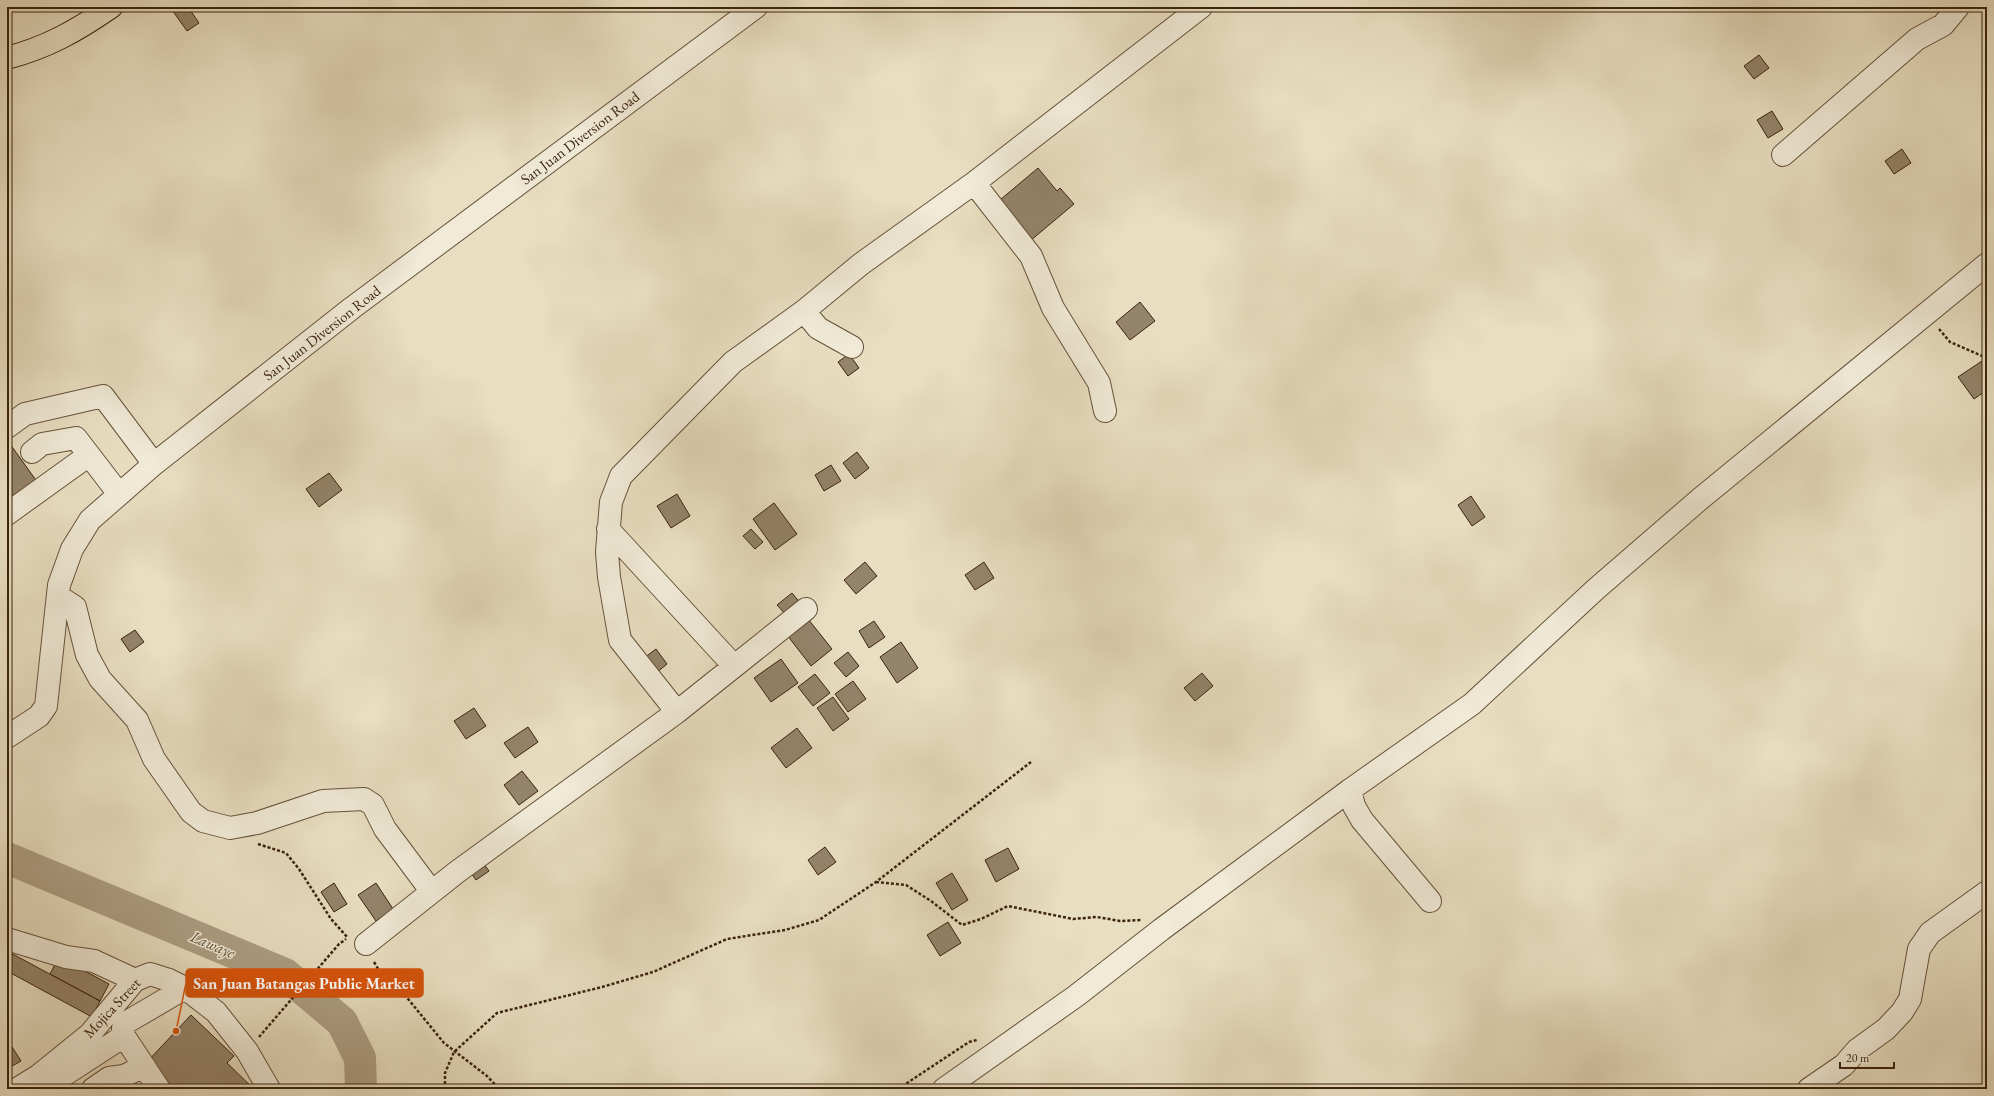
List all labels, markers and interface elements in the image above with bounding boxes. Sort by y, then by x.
street label: San Juan Diversion Road [516,86,643,189]
street label: San Juan Diversion Road [259,281,385,384]
water label: Lawaye [186,925,239,963]
callout: San Juan Batangas Public Market [186,969,423,997]
street label: Mojica Street [79,973,145,1042]
text: San Juan Batangas Public Market [193,973,415,994]
scale bar [1840,1044,1894,1070]
text: 20 m [1846,1050,1870,1066]

